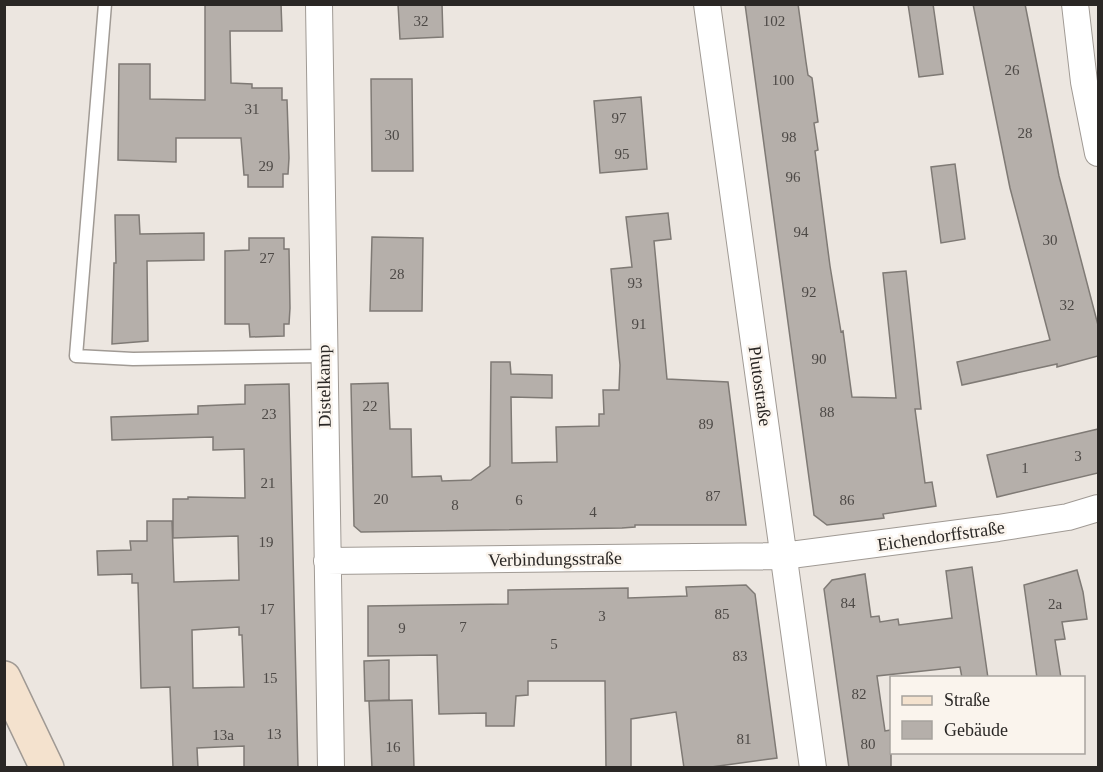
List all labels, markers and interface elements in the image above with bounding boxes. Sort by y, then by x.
house number: 32 [414,13,429,29]
house number: 102 [763,13,785,29]
house number: 26 [1005,62,1020,78]
house number: 100 [772,72,794,88]
house number: 31 [245,101,260,117]
house number: 97 [612,110,627,126]
house number: 28 [1018,125,1033,141]
house number: 30 [385,127,400,143]
house number: 98 [782,129,797,145]
house number: 95 [615,146,630,162]
house number: 29 [259,158,274,174]
house number: 96 [786,169,801,185]
house number: 94 [794,224,809,240]
house number: 30 [1043,232,1058,248]
house number: 27 [260,250,275,266]
house number: 28 [390,266,405,282]
house number: 93 [628,275,643,291]
house number: 92 [802,284,817,300]
house number: 32 [1060,297,1075,313]
house number: 91 [632,316,647,332]
street label: Distelkamp [313,344,335,428]
street label: Plutostraße [744,345,776,427]
house number: 90 [812,351,827,367]
house number: 22 [363,398,378,414]
house number: 88 [820,404,835,420]
house number: 23 [262,406,277,422]
house number: 89 [699,416,714,432]
house number: 3 [1074,448,1082,464]
house number: 1 [1021,460,1029,476]
house number: 21 [261,475,276,491]
house number: 87 [706,488,721,504]
house number: 20 [374,491,389,507]
house number: 6 [515,492,523,508]
house number: 86 [840,492,855,508]
house number: 8 [451,497,459,513]
house number: 4 [589,504,597,520]
street label: Eichendorffstraße [876,517,1006,555]
house number: 19 [259,534,274,550]
street label: Verbindungsstraße [488,548,622,570]
house number: 84 [841,595,856,611]
house number: 2a [1048,596,1062,612]
house number: 17 [260,601,275,617]
house number: 85 [715,606,730,622]
house number: 3 [598,608,606,624]
house number: 7 [459,619,467,635]
house number: 9 [398,620,406,636]
house number: 5 [550,636,558,652]
house number: 83 [733,648,748,664]
house number: 15 [263,670,278,686]
legend [890,676,1085,754]
house number: 82 [852,686,867,702]
text: Straße [944,690,990,710]
text: Gebäude [944,720,1008,740]
house number: 13 [267,726,282,742]
house number: 13a [212,727,234,743]
house number: 81 [737,731,752,747]
house number: 80 [861,736,876,752]
house number: 16 [386,739,401,755]

